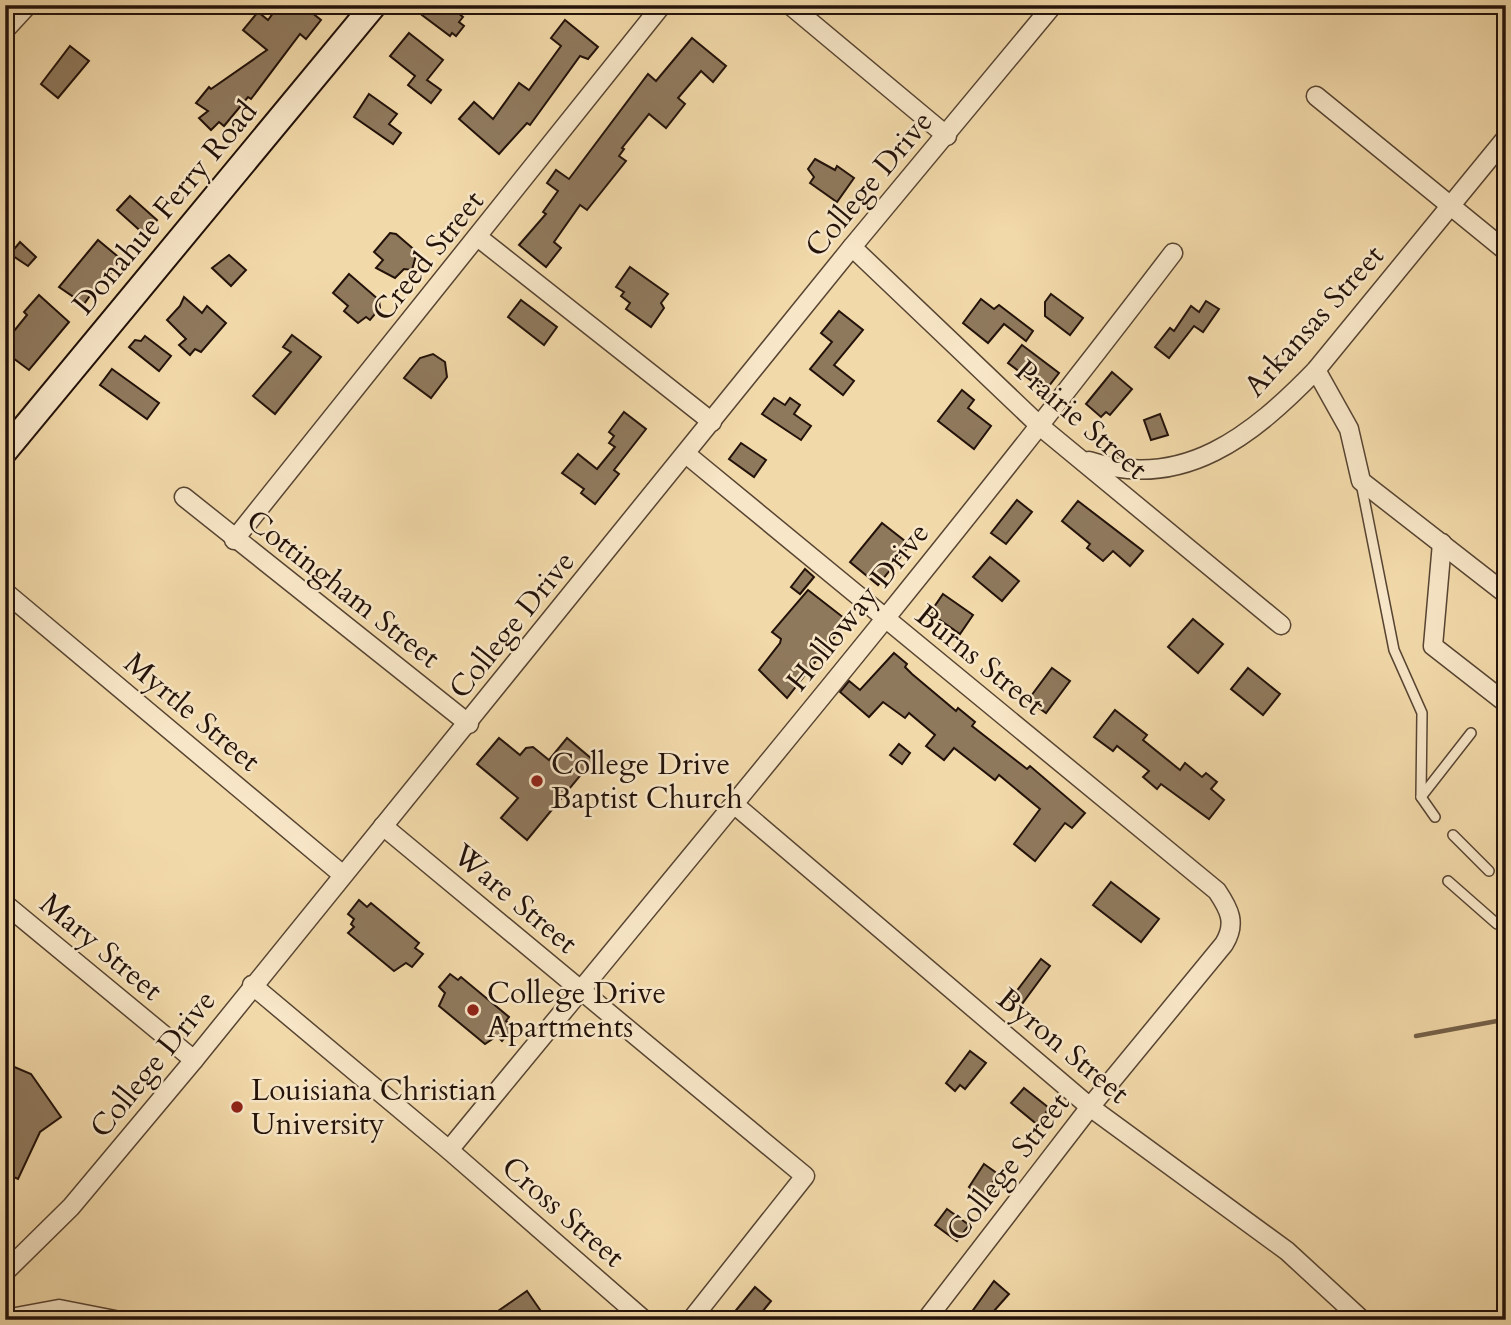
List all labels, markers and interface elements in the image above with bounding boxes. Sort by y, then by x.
street label: Donahue Ferry Road [63,92,267,324]
street label: College Drive [796,102,942,266]
street label: Creed Street [363,182,494,330]
street label: Arkansas Street [1235,236,1394,406]
street label: Prairie Street [1006,351,1156,489]
street label: Cottingham Street [238,500,449,678]
street label: Holloway Drive [777,514,939,700]
street label: College Drive [440,543,584,707]
street label: Burns Street [907,595,1054,725]
street label: Myrtle Street [115,643,269,781]
place label: College Drive Baptist Church [551,744,743,819]
marker: College Drive Baptist Church [529,773,545,789]
street label: Ware Street [443,834,586,964]
street label: Mary Street [31,884,171,1011]
place label: College Drive Apartments [487,973,666,1048]
street label: Byron Street [988,979,1138,1114]
street label: College Drive [81,982,225,1146]
marker: College Drive Apartments [465,1002,481,1018]
place label: Louisiana Christian University [251,1070,497,1145]
street label: College Street [937,1084,1079,1250]
marker: Louisiana Christian University [229,1099,245,1115]
street label: Cross Street [493,1147,634,1277]

